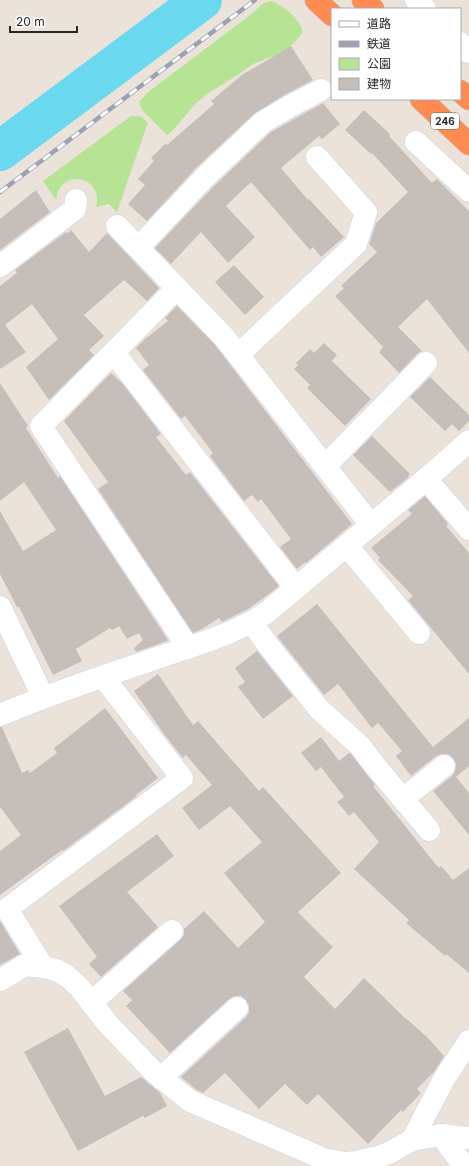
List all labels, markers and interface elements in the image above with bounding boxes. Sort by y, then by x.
scale bar [10,8,77,34]
legend [331,8,461,100]
text: 20 m [16,14,45,29]
text: 道路 [367,16,391,31]
text: 鉄道 [367,36,391,51]
text: 公園 [367,56,391,71]
text: 建物 [367,76,391,91]
road number: 246 [431,113,459,129]

